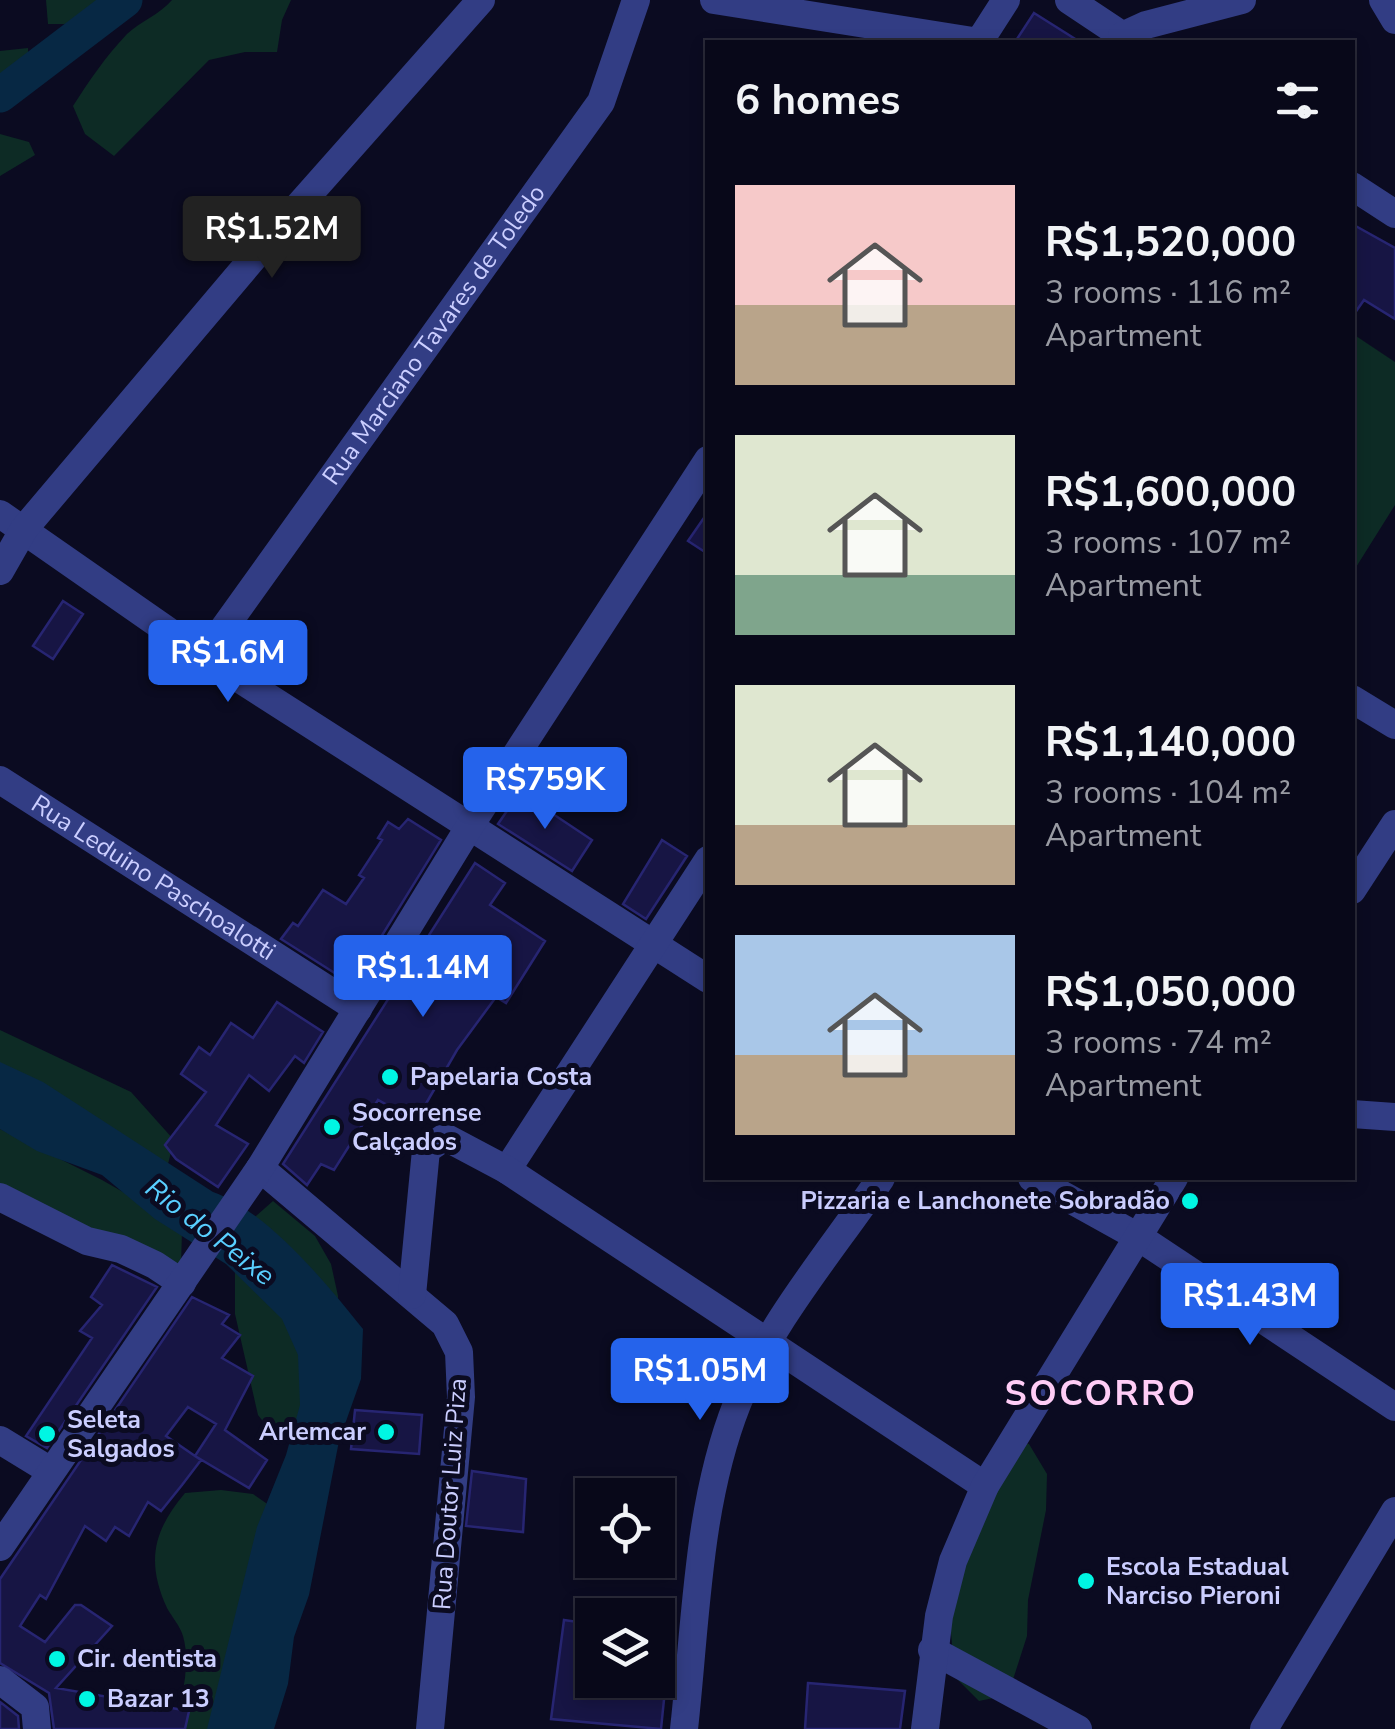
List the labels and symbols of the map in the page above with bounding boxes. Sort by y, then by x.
street label: Rua Marciano Tavares de Toledo [315,178,553,492]
pin: R$1.52M [180,196,364,281]
pin: R$1.6M [147,620,309,705]
pin: R$759K [464,747,626,832]
street label: Rua Leduino Paschoalotti [25,787,282,969]
pin: R$1.14M [331,935,515,1020]
place label: Papelaria Costa [410,1060,592,1094]
marker: Papelaria Costa [379,1066,401,1088]
place label: Socorrense Calçados [352,1096,481,1159]
marker: Socorrense Calçados [321,1116,343,1138]
water label: Rio do Peixe [137,1169,283,1295]
place label: Pizzaria e Lanchonete Sobradão [800,1184,1170,1218]
marker: Pizzaria e Lanchonete Sobradão [1179,1190,1201,1212]
pin: R$1.43M [1158,1263,1342,1348]
pin: R$1.05M [608,1338,792,1423]
district label: SOCORRO [1005,1370,1197,1417]
street label: Rua Doutor Luiz Piza [425,1377,475,1611]
place label: Seleta Salgados [67,1403,175,1466]
place label: Arlemcar [259,1415,366,1449]
marker: Arlemcar [375,1421,397,1443]
marker: Seleta Salgados [36,1423,58,1445]
place label: Escola Estadual Narciso Pieroni [1106,1550,1289,1613]
marker: Escola Estadual Narciso Pieroni [1075,1570,1097,1592]
place label: Cir. dentista [77,1642,217,1676]
marker: Cir. dentista [46,1648,68,1670]
place label: Bazar 13 [107,1682,210,1716]
marker: Bazar 13 [76,1688,98,1710]

